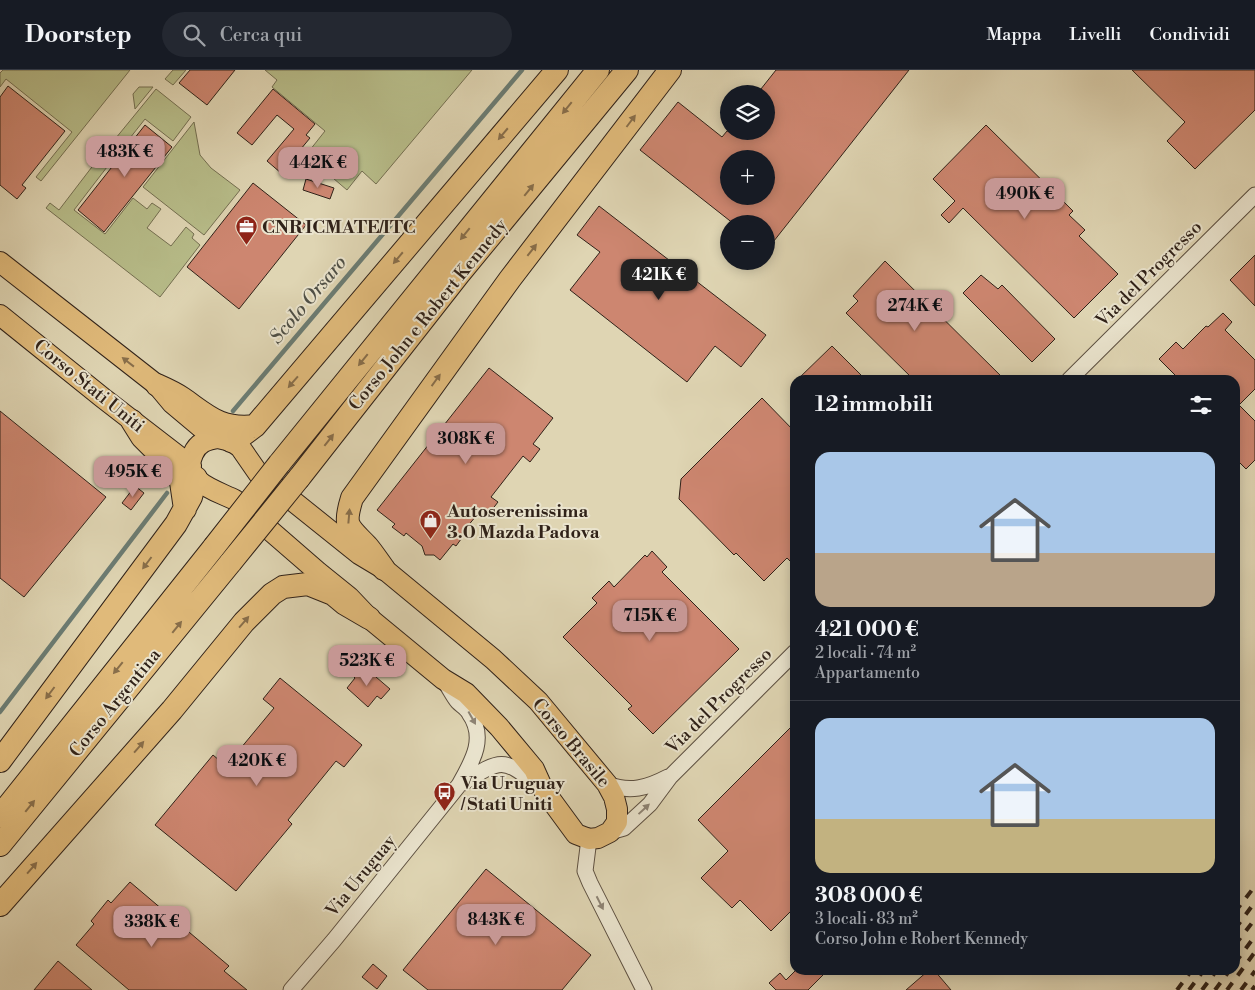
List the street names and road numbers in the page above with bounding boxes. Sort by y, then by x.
street label: Corso John e Robert Kennedy [344,214,513,415]
street label: Via del Progresso [1090,216,1207,333]
street label: Corso Stati Uniti [29,334,149,438]
street label: Corso Argentina [64,643,166,762]
street label: Via del Progresso [660,643,777,760]
street label: Corso Brasile [527,694,615,792]
street label: Via Uruguay [320,830,401,923]

